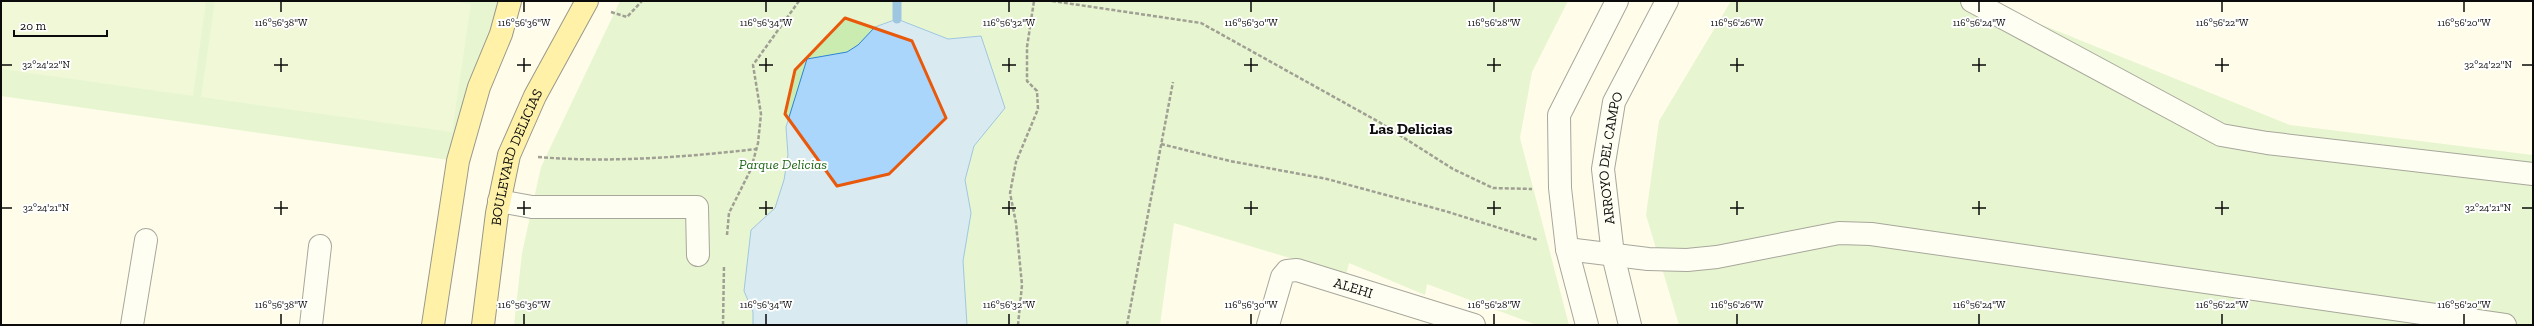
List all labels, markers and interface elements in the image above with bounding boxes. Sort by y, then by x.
scale bar [14,12,107,38]
text: 116°56'38"W [255,17,308,29]
text: 116°56'36"W [498,17,551,29]
text: 116°56'34"W [740,17,793,29]
text: 116°56'32"W [983,17,1036,29]
text: 116°56'30"W [1224,17,1278,29]
text: 116°56'28"W [1468,17,1521,29]
text: 116°56'26"W [1711,17,1764,29]
text: 116°56'24"W [1953,17,2006,29]
text: 116°56'22"W [2196,17,2249,29]
text: 116°56'20"W [2437,17,2491,29]
text: 20 m [20,19,47,33]
text: 32°24'22"N [22,59,70,71]
text: 32°24'22"N [2464,59,2512,71]
street label: BOULEVARD DELICIAS [487,86,546,227]
street label: ARROYO DEL CAMPO [1594,88,1627,226]
district label: Las Delicias [1369,119,1453,138]
park label: Parque Delicias [739,156,827,173]
text: 32°24'21"N [23,202,70,214]
text: 32°24'21"N [2465,202,2512,214]
street label: ALEHI [1332,273,1375,302]
text: 116°56'38"W [255,299,308,311]
text: 116°56'36"W [498,299,551,311]
text: 116°56'34"W [740,299,793,311]
text: 116°56'32"W [983,299,1036,311]
text: 116°56'30"W [1224,299,1278,311]
text: 116°56'28"W [1468,299,1521,311]
text: 116°56'26"W [1711,299,1764,311]
text: 116°56'24"W [1953,299,2006,311]
text: 116°56'22"W [2196,299,2249,311]
text: 116°56'20"W [2437,299,2491,311]

